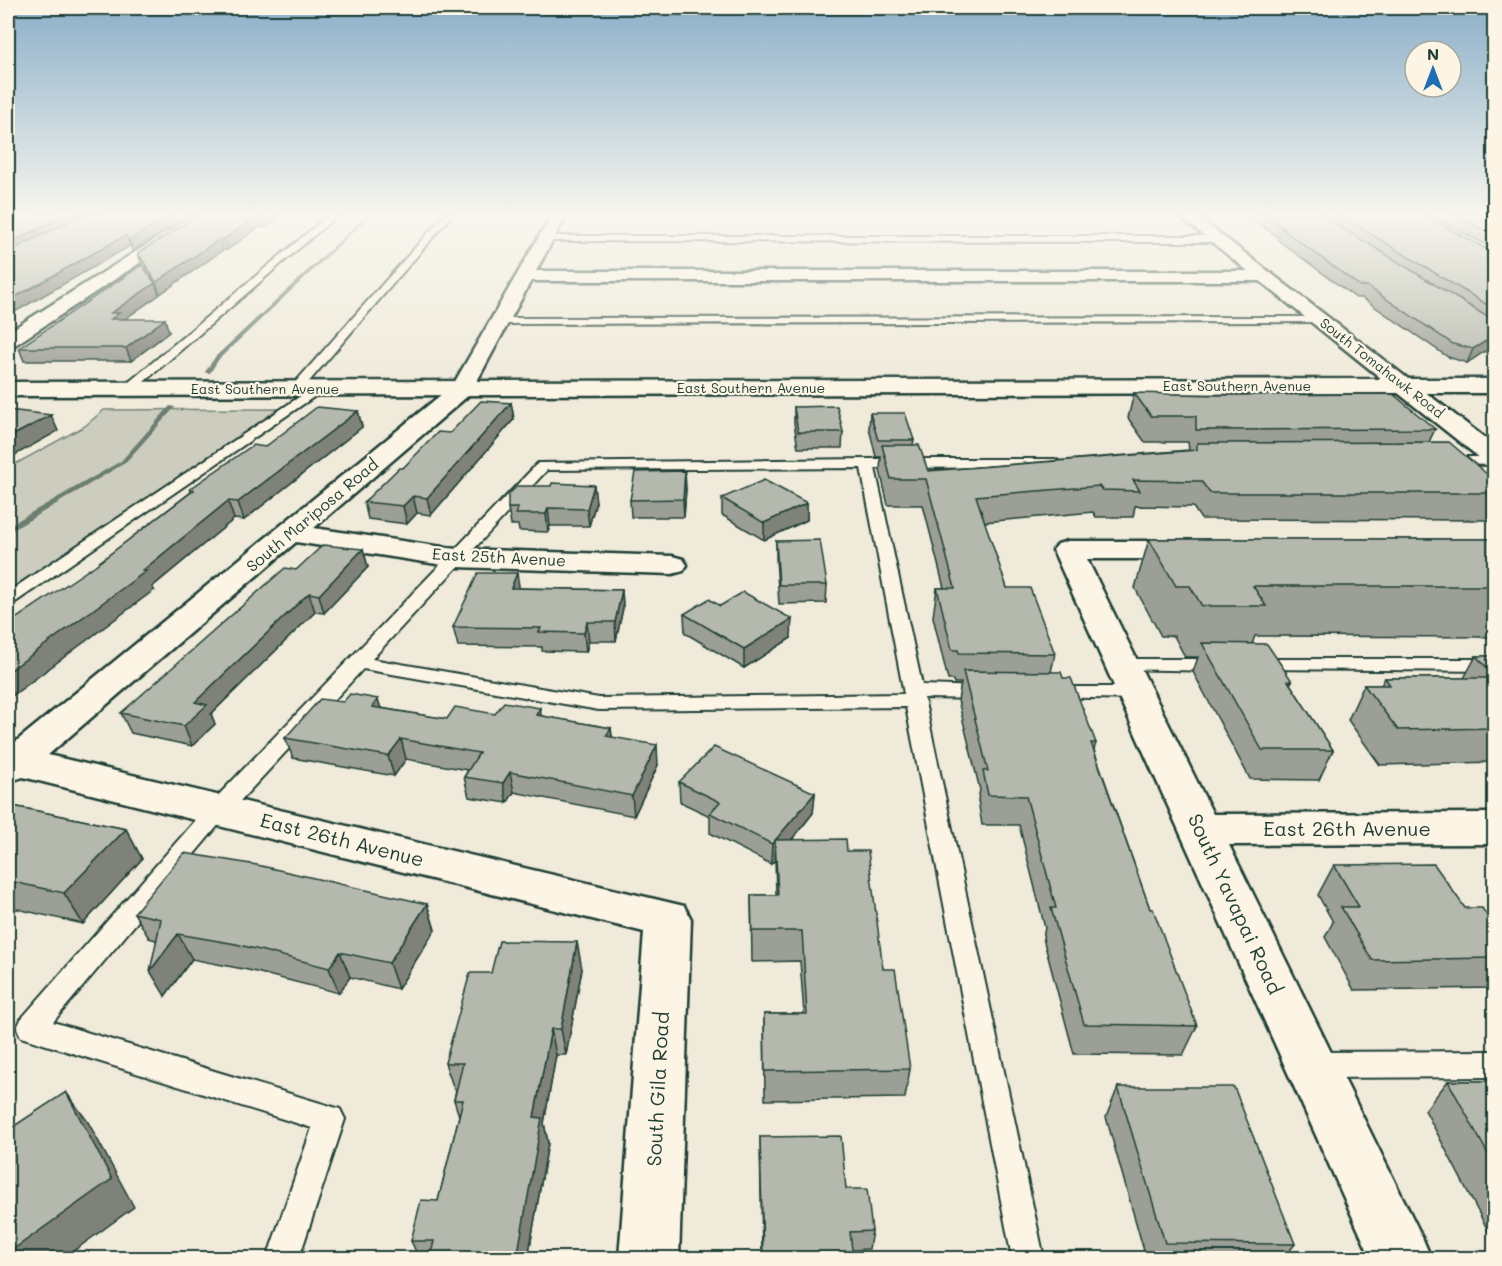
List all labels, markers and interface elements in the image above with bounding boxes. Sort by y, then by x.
north arrow [1403,39,1463,99]
text: N [1427,43,1439,64]
street label: South Tomahawk Road [1316,313,1448,422]
street label: East Southern Avenue [1163,376,1311,395]
street label: East Southern Avenue [677,378,825,397]
street label: East Southern Avenue [191,379,339,398]
street label: South Mariposa Road [241,453,382,576]
street label: East 25th Avenue [432,543,566,570]
street label: East 26th Avenue [258,806,427,872]
street label: South Yavapai Road [1183,809,1289,998]
street label: East 26th Avenue [1263,815,1431,841]
street label: South Gila Road [640,1011,674,1167]

